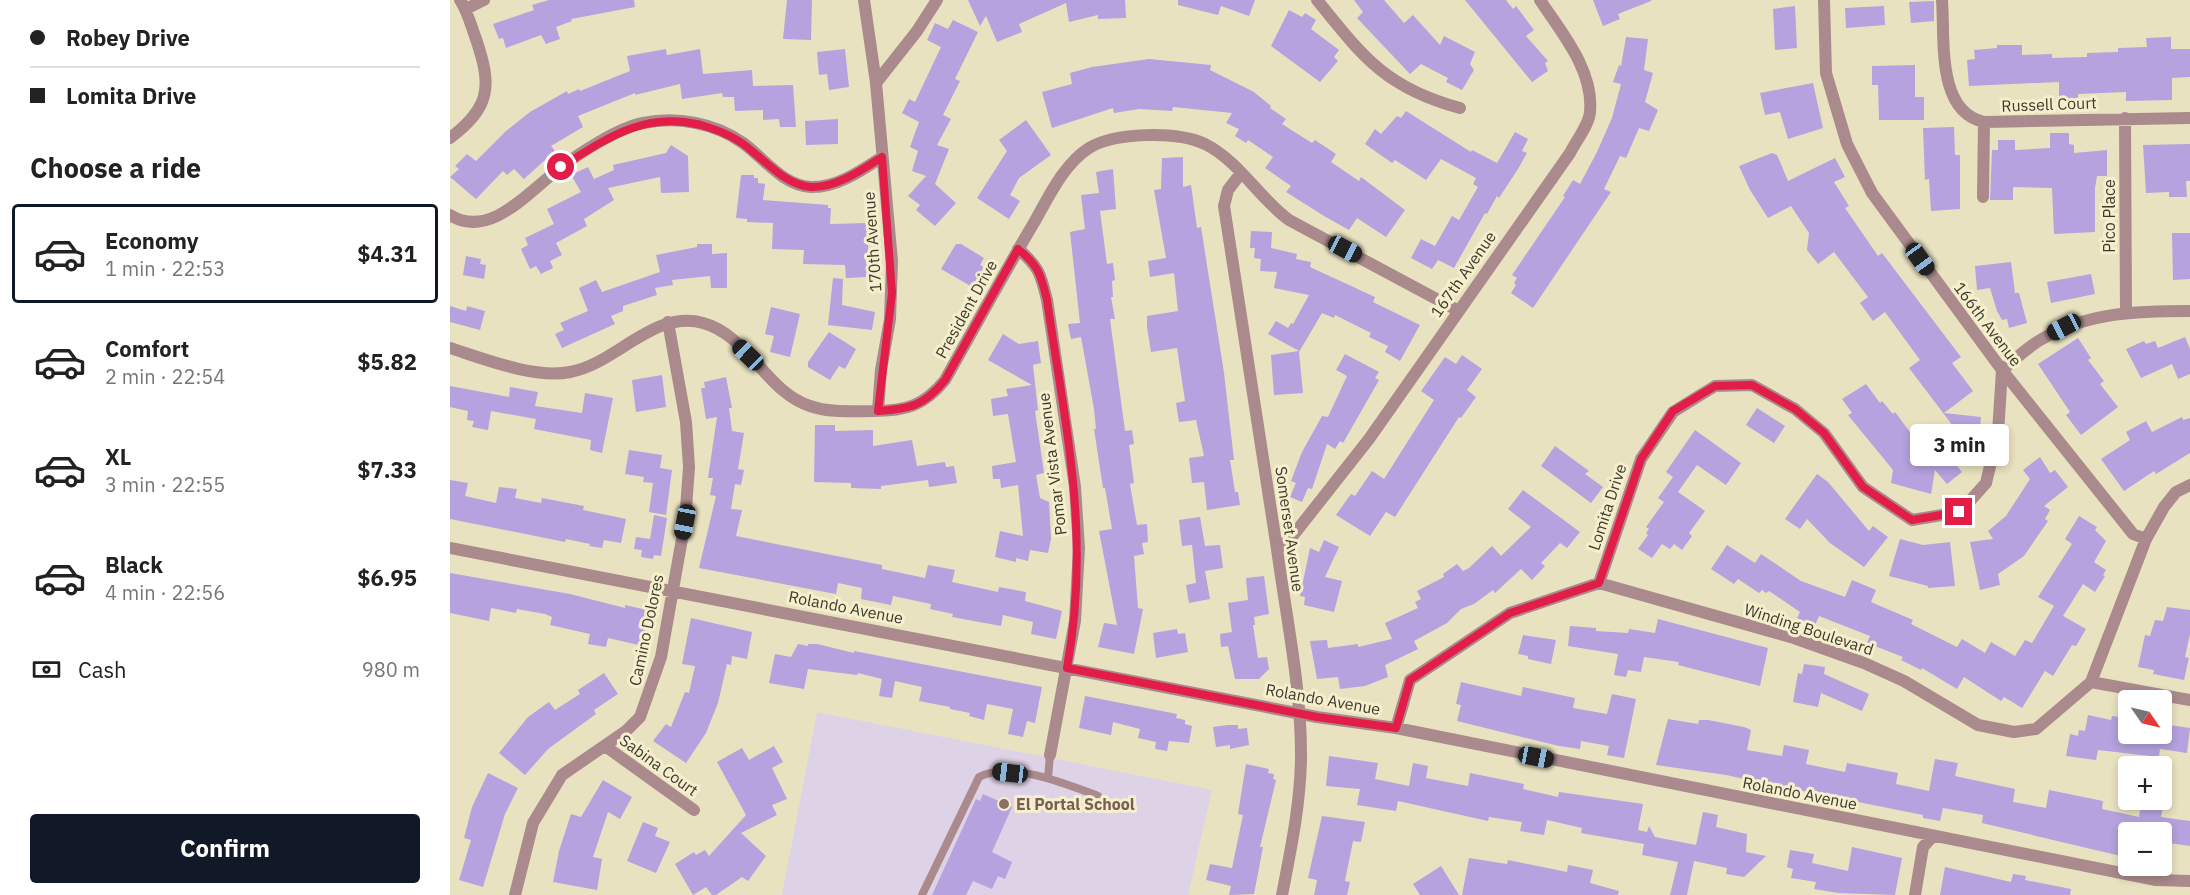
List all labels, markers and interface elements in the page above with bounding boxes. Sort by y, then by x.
text: Robey Drive [66,23,190,52]
text: Lomita Drive [66,81,196,110]
street label: Russell Court [2001,92,2097,116]
text: Choose a ride [30,150,201,185]
route start [547,153,574,180]
street label: Pico Place [2099,179,2119,253]
street label: 170th Avenue [858,191,885,293]
text: Economy [105,226,199,255]
icon: car [33,227,87,281]
street label: 167th Avenue [1426,227,1500,321]
car [1325,233,1365,265]
text: $4.31 [357,239,417,268]
car [1902,239,1938,279]
text: 1 min · 22:53 [105,255,225,282]
street label: President Drive [931,256,1001,362]
street label: 166th Avenue [1950,278,2026,370]
car [2044,311,2084,343]
text: Comfort [105,334,189,363]
icon: car [33,335,87,389]
car [729,336,767,374]
text: $5.82 [357,347,417,376]
text: 2 min · 22:54 [105,363,225,390]
street label: Pomar Vista Avenue [1033,391,1071,536]
callout: 3 min [1910,425,2008,467]
text: 3 min [1933,431,1986,458]
text: XL [105,442,131,471]
icon: car [33,443,87,497]
text: $7.33 [357,455,417,484]
street label: Lomita Drive [1584,461,1630,553]
street label: Somerset Avenue [1271,465,1309,593]
text: 3 min · 22:55 [105,471,225,498]
route end [1945,498,1972,525]
car [673,503,697,541]
text: Black [105,550,163,579]
icon: car [33,551,87,605]
text: $6.95 [357,563,417,592]
street label: Camino Dolores [624,572,668,688]
text: 4 min · 22:56 [105,579,225,606]
street label: Rolando Avenue [787,586,905,628]
street label: Winding Boulevard [1742,599,1876,659]
icon: cash [30,653,63,686]
text: Cash [78,655,127,684]
text: 980 m [362,656,420,683]
street label: Rolando Avenue [1264,679,1382,719]
north arrow [2118,690,2172,744]
map controls [2118,690,2172,876]
street label: Sabina Court [616,730,702,800]
car [1517,745,1555,769]
button: + [2118,756,2172,810]
car [991,762,1029,784]
street label: Rolando Avenue [1741,772,1859,814]
place label: El Portal School [1016,794,1135,814]
marker: El Portal School [997,797,1011,811]
button: Confirm [30,814,420,883]
button: − [2118,822,2172,876]

